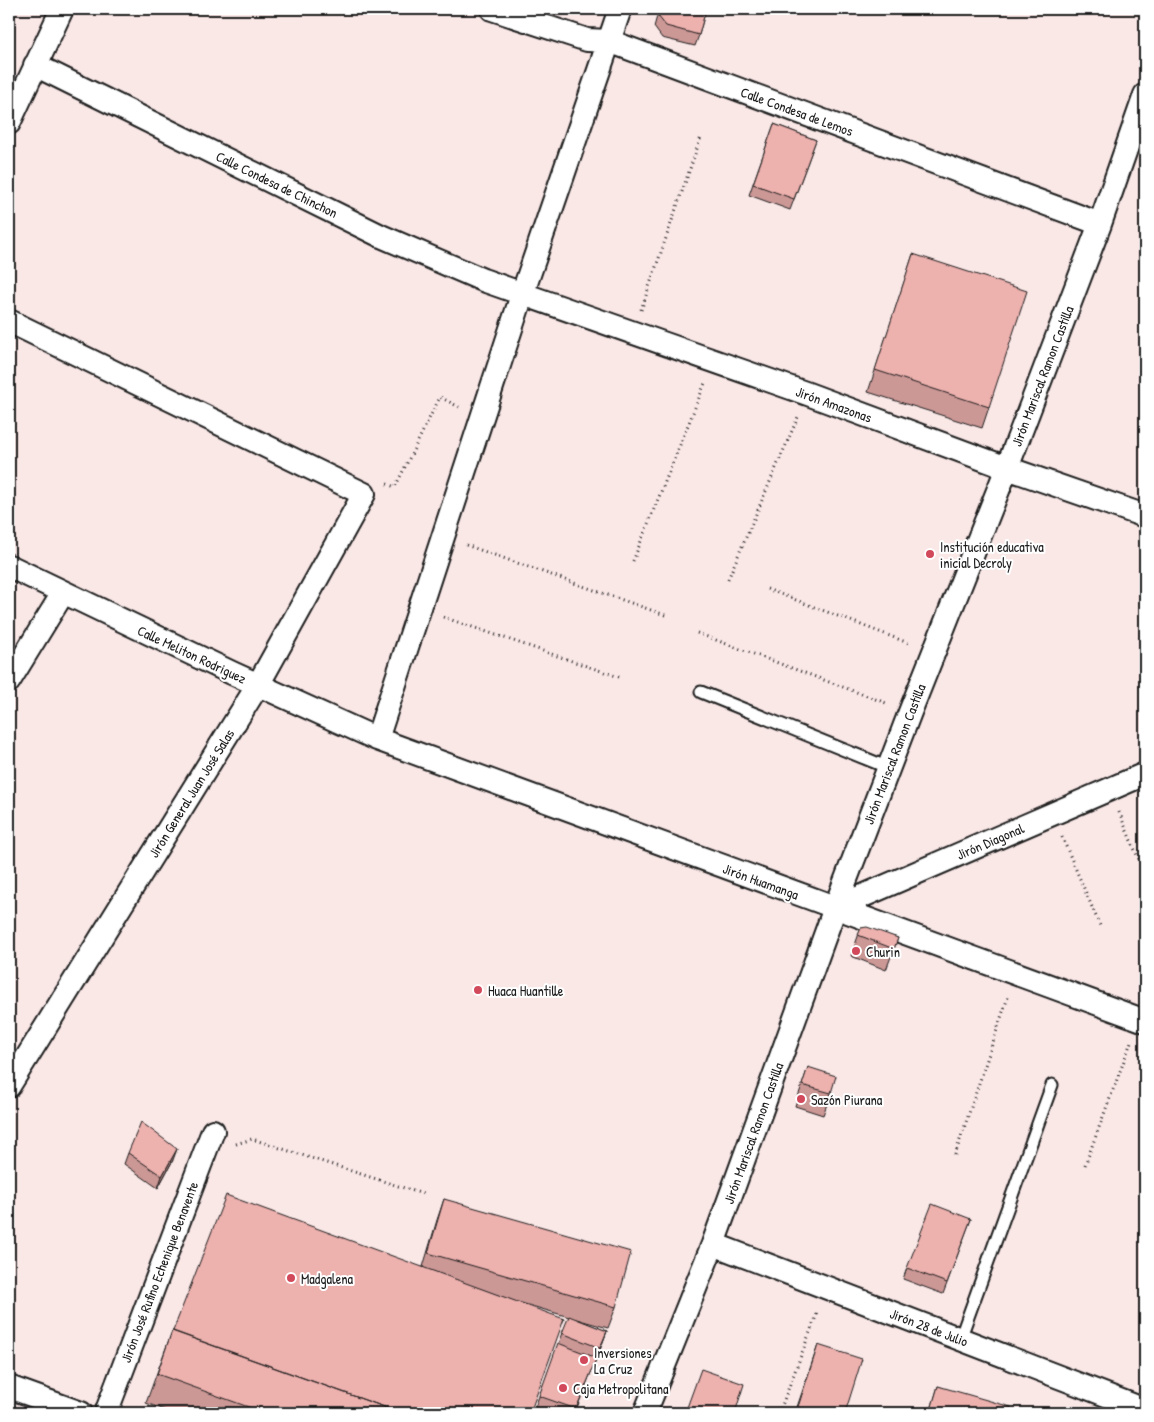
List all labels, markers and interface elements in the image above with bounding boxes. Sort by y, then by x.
street label: Calle Condesa de Lemos [738,82,856,140]
street label: Calle Condesa de Chinchon [213,146,341,222]
street label: Jirón Mariscal Ramon Castilla [1006,303,1078,449]
street label: Jirón Amazonas [793,381,875,427]
place label: Institución educativa inicial Decroly [940,537,1044,573]
marker: Institución educativa inicial Decroly [924,548,936,560]
street label: Calle Meliton Rodriguez [134,620,250,688]
street label: Jirón Mariscal Ramon Castilla [858,681,930,827]
street label: Jirón General Juan José Salas [144,725,238,861]
street label: Jirón Diagonal [953,818,1027,865]
street label: Jirón Huamanga [720,858,802,905]
place label: Churin [866,942,900,961]
marker: Churin [850,945,862,957]
place label: Huaca Huantille [488,981,564,1000]
marker: Huaca Huantille [472,984,484,996]
street label: Jirón Mariscal Ramon Castilla [719,1059,788,1206]
place label: Sazón Piurana [811,1090,883,1109]
marker: Sazón Piurana [795,1093,807,1105]
street label: Jirón José Rufino Echenique Benavente [116,1178,203,1366]
place label: Madgalena [301,1269,354,1289]
marker: Madgalena [285,1272,297,1284]
street label: Jirón 28 de Julio [887,1303,971,1351]
place label: Inversiones La Cruz [594,1343,652,1378]
marker: Inversiones La Cruz [578,1354,590,1366]
place label: Caja Metropolitana [573,1379,669,1399]
marker: Caja Metropolitana [557,1382,569,1394]

